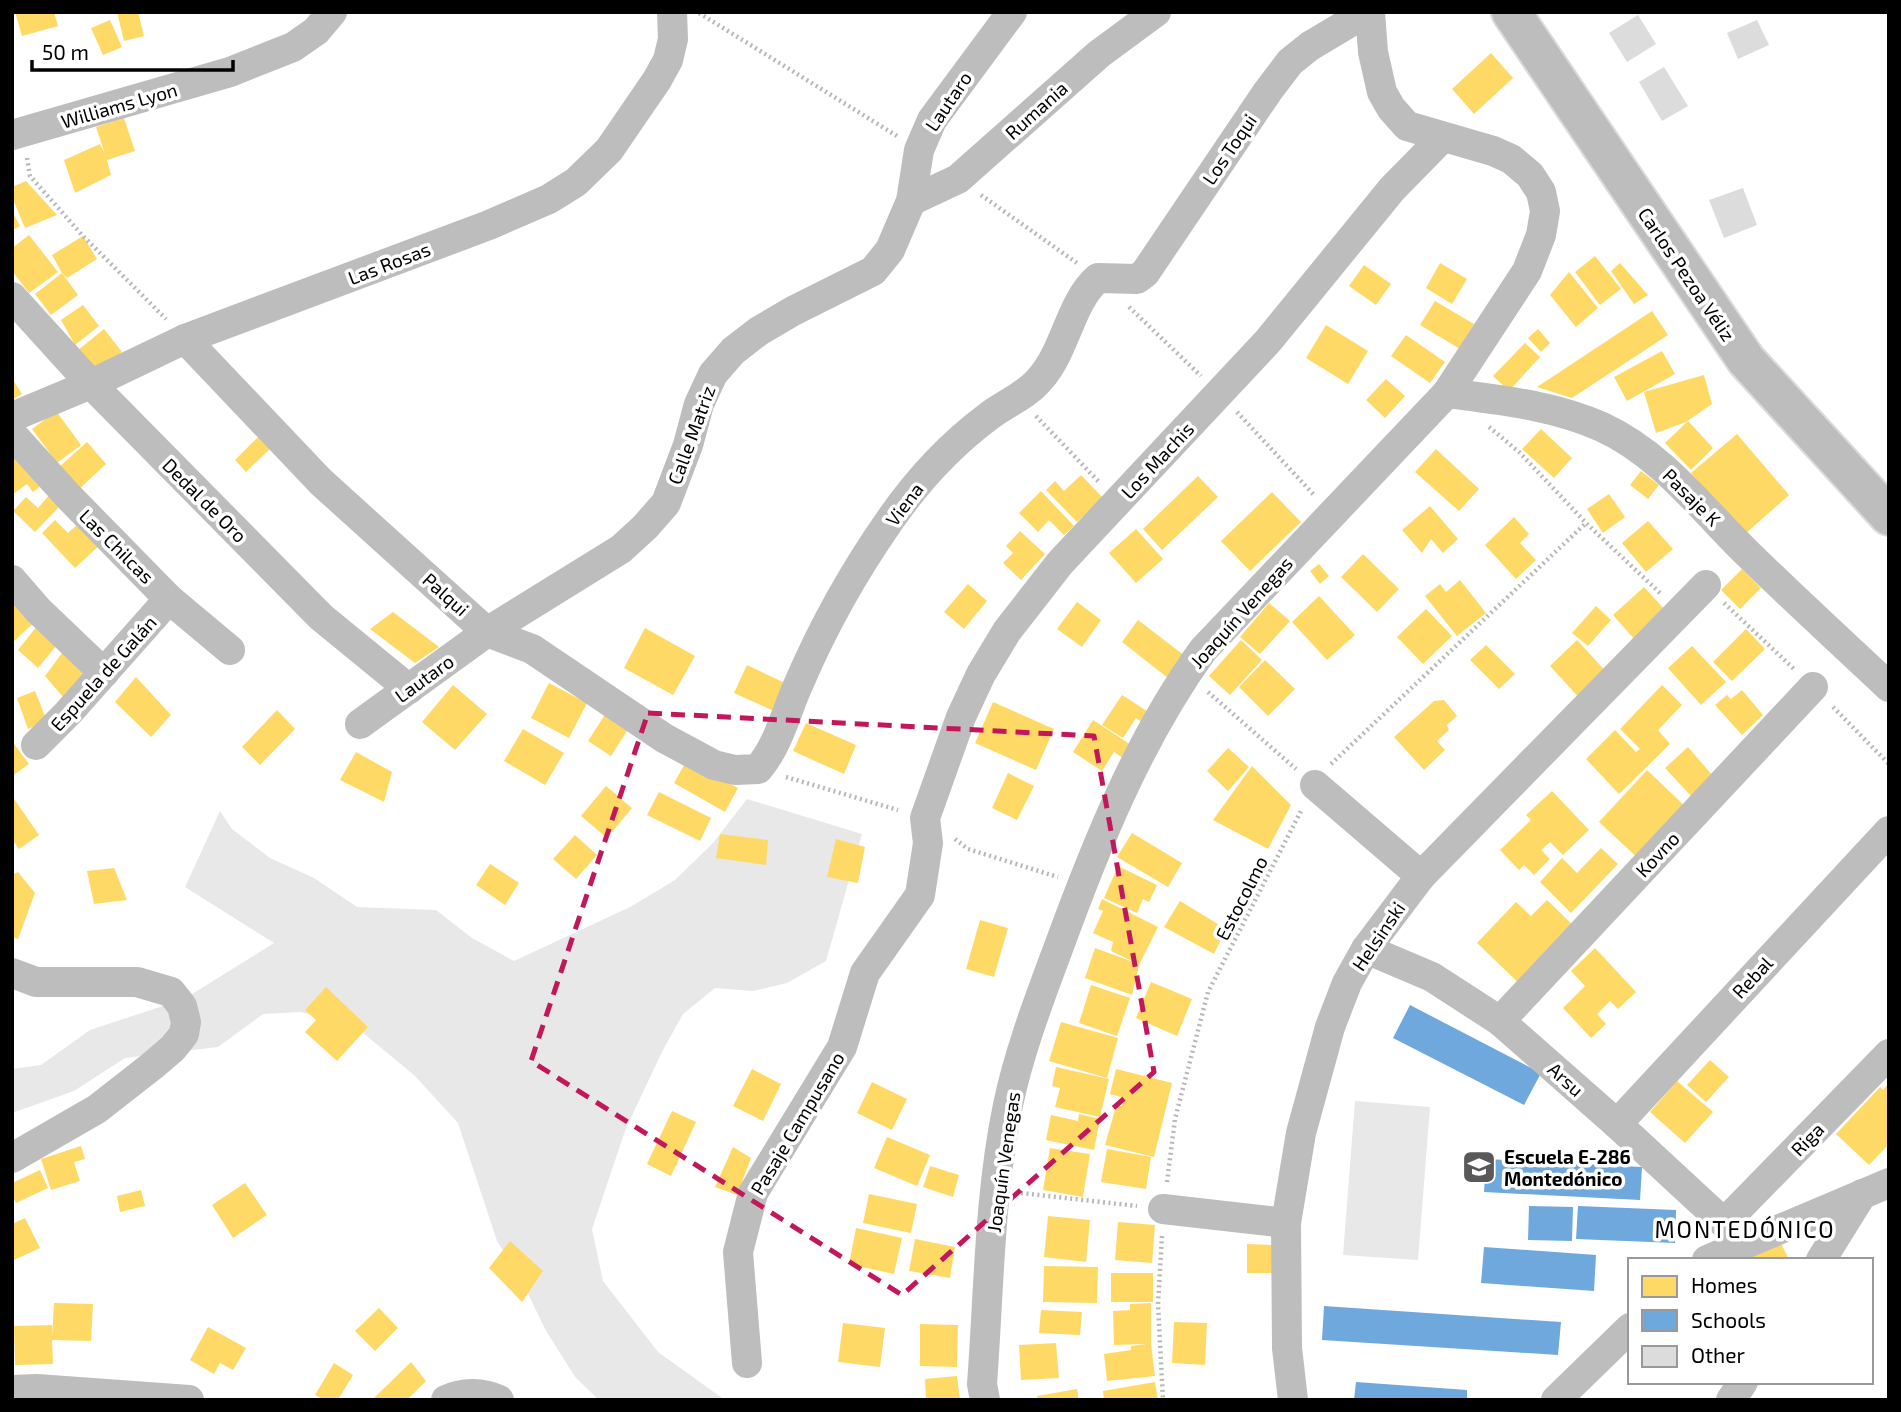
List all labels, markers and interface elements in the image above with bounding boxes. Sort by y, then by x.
scale bar [32,28,233,72]
text: 50 m [42,39,89,64]
street label: Lautaro [920,67,976,135]
street label: Rumania [1000,76,1072,144]
street label: Williams Lyon [58,77,180,133]
street label: Los Toqui [1197,109,1261,189]
street label: Carlos Pezoa Véliz [1634,203,1740,345]
street label: Las Rosas [345,237,433,289]
street label: Calle Matriz [663,383,719,487]
street label: Los Machis [1116,417,1198,503]
street label: Dedal de Oro [158,453,252,547]
street label: Pasaje K [1658,463,1726,531]
street label: Viena [880,478,928,530]
street label: Las Chilcas [75,504,159,588]
street label: Joaquín Venegas [1185,552,1297,672]
street label: Palqui [418,568,474,620]
street label: Espuela de Galán [45,611,161,735]
street label: Lautaro [390,649,458,707]
street label: Kovno [1630,827,1684,881]
street label: Estocolmo [1210,852,1272,944]
street label: Helsinski [1347,897,1409,975]
street label: Rebal [1727,951,1777,1003]
street label: Pasaje Campusano [745,1047,849,1199]
street label: Arsu [1543,1057,1589,1101]
street label: Joaquín Venegas [982,1090,1024,1234]
street label: Riga [1786,1118,1828,1160]
place label: Escuela E-286 Montedónico [1504,1145,1631,1190]
school or university icon: Escuela E-286 Montedónico [1460,1148,1498,1186]
district label: MONTEDÓNICO [1654,1215,1836,1243]
legend [1628,1258,1873,1384]
text: Homes [1691,1272,1757,1297]
text: Schools [1691,1307,1766,1332]
text: Other [1691,1342,1746,1367]

